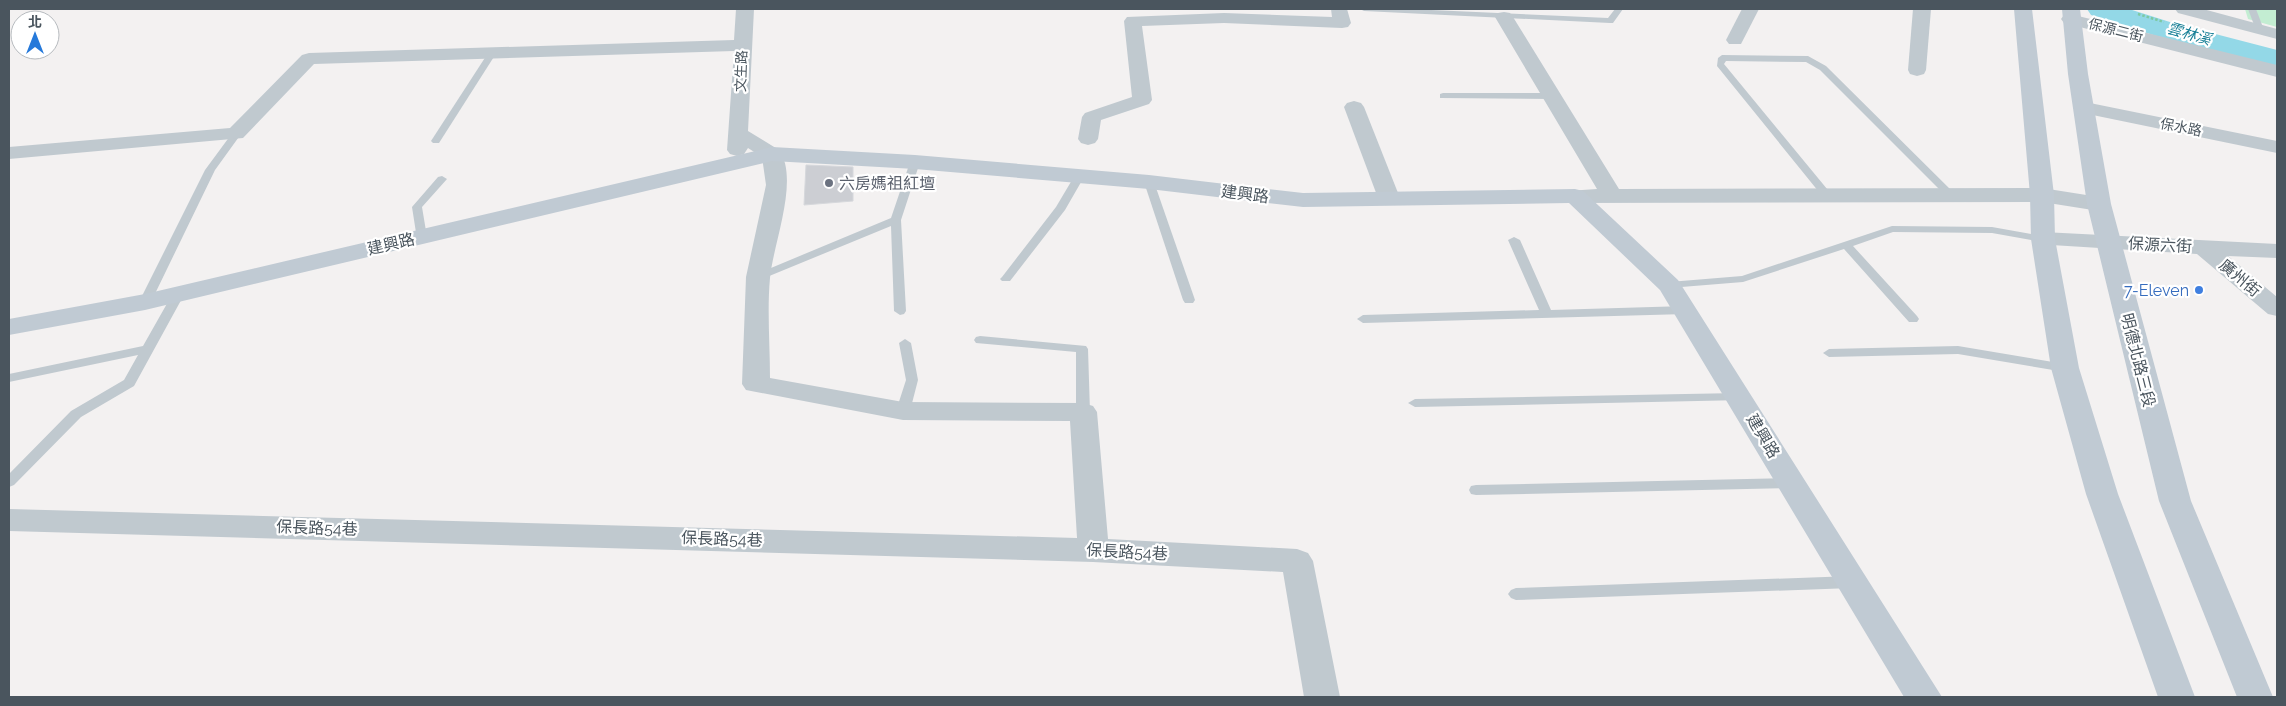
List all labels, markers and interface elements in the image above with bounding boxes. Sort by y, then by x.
north arrow [10,10,60,60]
text: 北 [28,14,42,30]
street label: 保源二街 [2087,15,2145,45]
water label: 雲林溪 [2165,19,2215,49]
street label: 文生路 [732,50,750,92]
street label: 保水路 [2159,115,2203,139]
place label: 六房媽祖紅壇 [839,174,935,193]
marker: 六房媽祖紅壇 [823,177,835,189]
street label: 建興路 [1220,182,1270,206]
street label: 建興路 [365,229,417,259]
street label: 保源六街 [2128,234,2192,256]
street label: 廣州街 [2216,255,2264,301]
place label: 7-Eleven [2124,281,2189,300]
marker: 7-Eleven [2193,284,2205,296]
street label: 明德北路三段 [2117,311,2159,409]
street label: 建興路 [1742,411,1784,461]
street label: 保長路54巷 [276,517,358,539]
street label: 保長路54巷 [681,528,763,550]
street label: 保長路54巷 [1086,540,1168,564]

